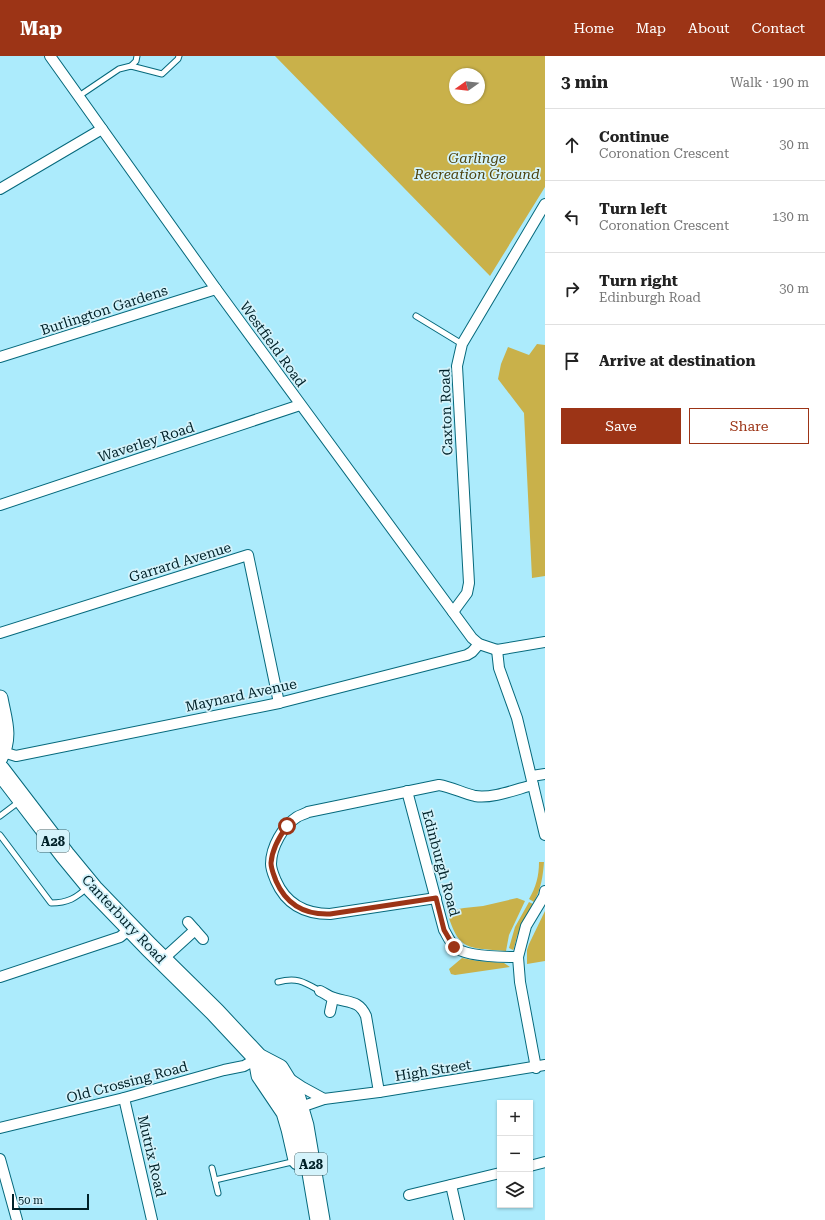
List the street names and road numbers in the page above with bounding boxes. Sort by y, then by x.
street label: Burlington Gardens [38,282,170,338]
street label: Westfield Road [237,298,309,390]
street label: Caxton Road [436,368,456,456]
street label: Waverley Road [96,419,196,465]
street label: Garrard Avenue [127,539,233,585]
street label: Maynard Avenue [184,675,299,715]
street label: Edinburgh Road [419,808,463,918]
road number: A28 [37,830,69,852]
street label: Canterbury Road [79,871,169,967]
street label: High Street [394,1056,472,1084]
street label: Old Crossing Road [65,1058,189,1106]
street label: Mutrix Road [135,1114,169,1199]
road number: A28 [295,1153,327,1175]

